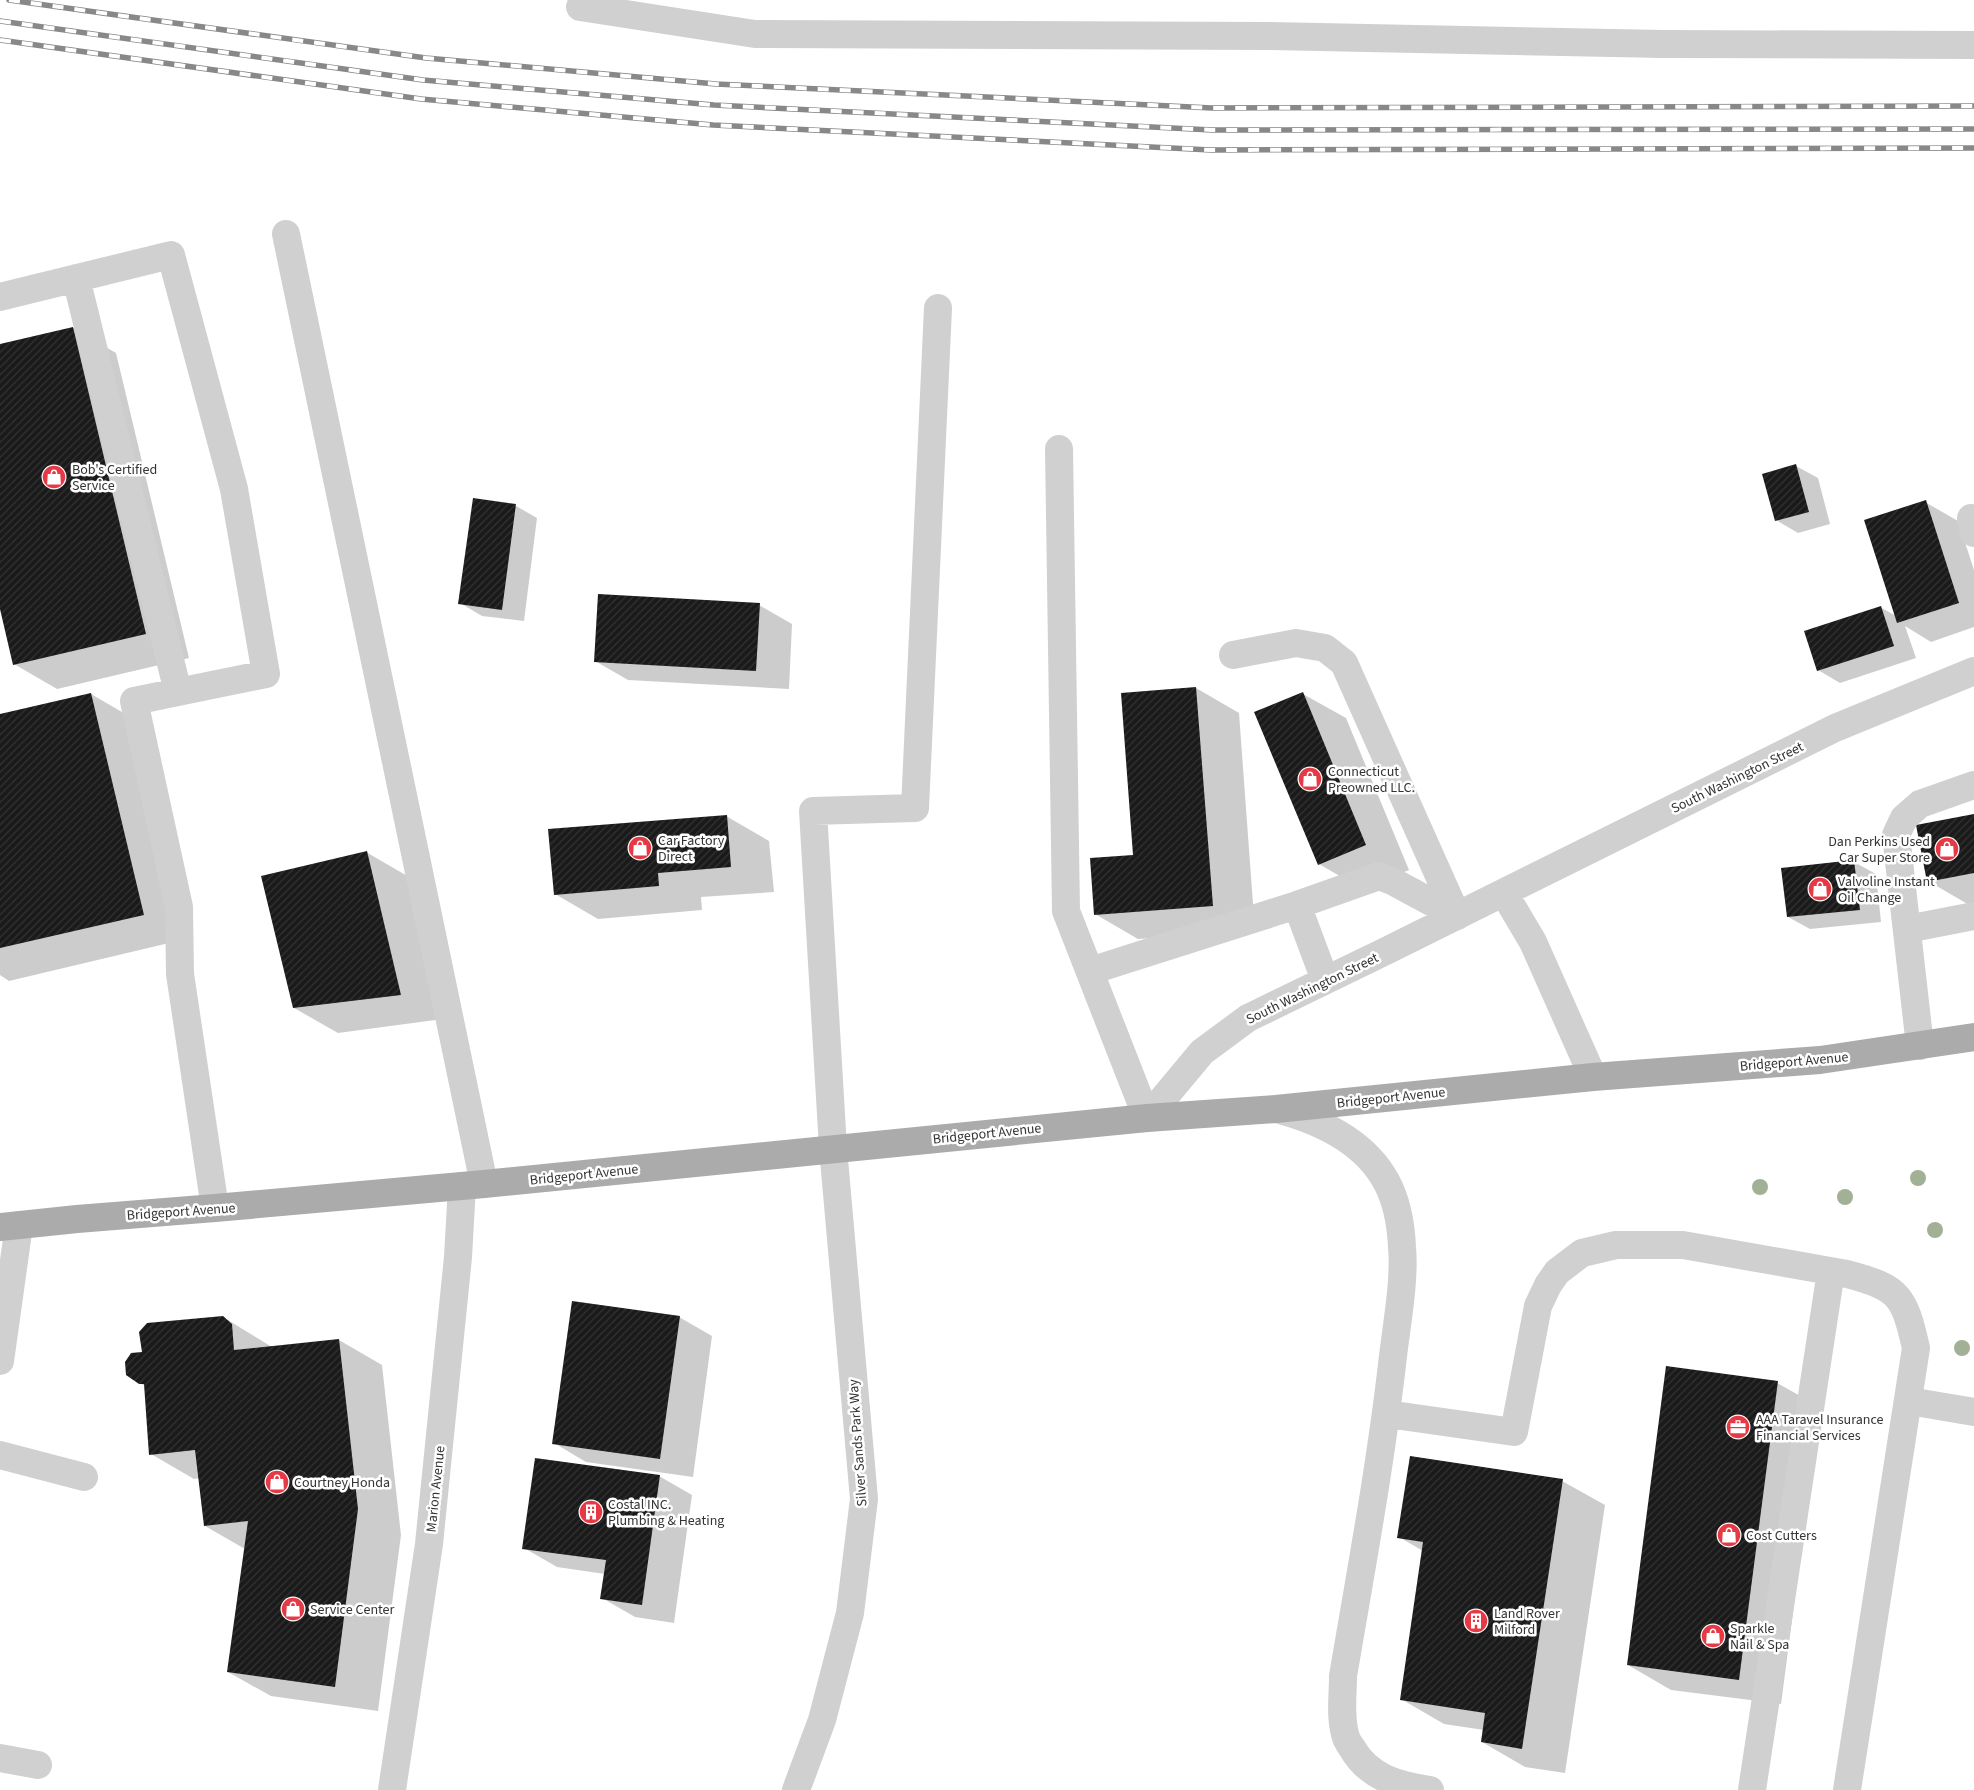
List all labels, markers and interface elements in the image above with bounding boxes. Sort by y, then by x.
place label: Bob's Certified Service [72,460,157,496]
shop icon: Bob's Certified Service [41,464,67,490]
street label: South Washington Street [1668,737,1807,819]
place label: Connecticut Preowned LLC. [1328,762,1415,798]
shop icon: Connecticut Preowned LLC. [1297,766,1323,792]
place label: Car Factory Direct [658,831,725,867]
place label: Dan Perkins Used Car Super Store [1828,832,1930,868]
shop icon: Car Factory Direct [627,835,653,861]
shop icon: Dan Perkins Used Car Super Store [1934,836,1960,862]
place label: Valvoline Instant Oil Change [1838,872,1935,908]
shop icon: Valvoline Instant Oil Change [1807,876,1833,902]
street label: South Washington Street [1243,948,1382,1030]
street label: Bridgeport Avenue [1739,1047,1849,1077]
street label: Bridgeport Avenue [1336,1082,1446,1114]
street label: Bridgeport Avenue [932,1118,1042,1150]
street label: Bridgeport Avenue [529,1159,639,1191]
street label: Bridgeport Avenue [126,1198,236,1226]
street label: Silver Sands Park Way [844,1378,872,1507]
place label: AAA Taravel Insurance Financial Services [1756,1410,1884,1446]
office icon: AAA Taravel Insurance Financial Services [1725,1414,1751,1440]
street label: Marion Avenue [422,1445,450,1533]
shop icon: Courtney Honda [264,1469,290,1495]
place label: Courtney Honda [294,1473,390,1493]
place label: Costal INC. Plumbing & Heating [608,1495,724,1531]
building icon: Costal INC. Plumbing & Heating [578,1499,604,1525]
shop icon: Cost Cutters [1716,1522,1742,1548]
place label: Cost Cutters [1746,1526,1817,1546]
shop icon: Service Center [280,1596,306,1622]
place label: Service Center [310,1600,395,1620]
place label: Land Rover Milford [1494,1604,1560,1640]
building icon: Land Rover Milford [1463,1608,1489,1634]
place label: Sparkle Nail & Spa [1730,1619,1789,1655]
shop icon: Sparkle Nail & Spa [1700,1623,1726,1649]

